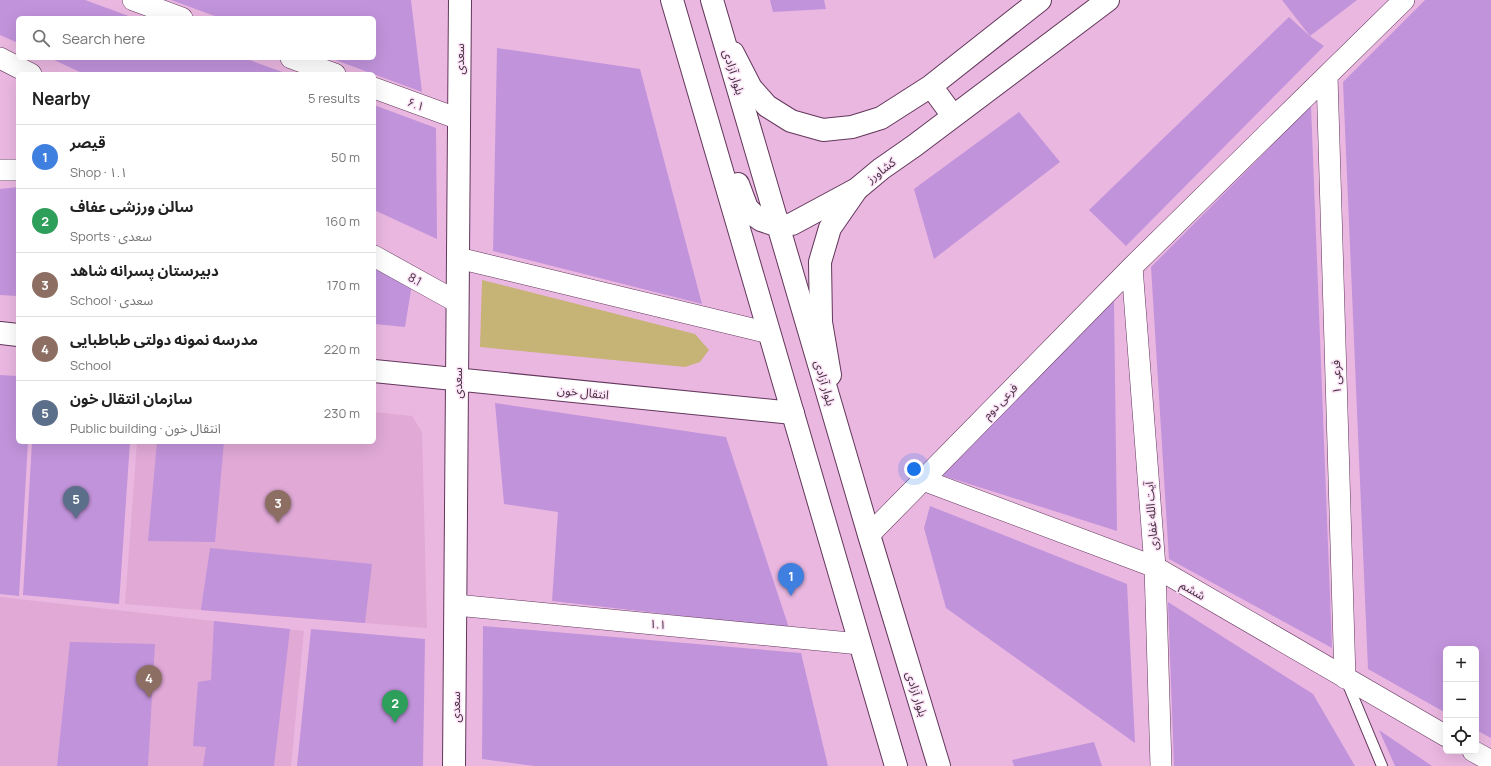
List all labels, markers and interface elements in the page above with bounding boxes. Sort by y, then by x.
search box [16,16,376,60]
icon: search [30,27,52,49]
text: Search here [62,28,145,49]
street label: سعدی [451,43,468,75]
street label: بلوار آزادی [719,47,749,97]
text: Nearby [32,87,90,110]
text: 5 results [308,89,360,107]
street label: ۶.۱ [405,93,427,115]
text: قیصر [70,132,106,153]
text: 1 [42,148,48,166]
text: 50 m [331,148,360,166]
street label: کشاورز [862,153,900,187]
text: Shop · ۱.۱ [70,163,127,181]
text: سالن ورزشی عفاف [70,196,194,217]
text: 2 [41,212,49,230]
text: 160 m [325,212,360,230]
text: Sports · سعدی [70,227,152,245]
text: دبیرستان پسرانه شاهد [70,260,219,281]
street label: 8.1 [405,268,425,290]
text: 3 [41,276,49,294]
text: 170 m [327,276,360,294]
text: School · سعدی [70,291,153,309]
text: مدرسه نمونه دولتی طباطبایی [70,329,258,350]
text: 4 [41,340,49,358]
text: 220 m [324,340,360,358]
text: School [70,356,111,374]
street label: بلوار آزادی [810,358,840,408]
street label: فرعی ۱ [1327,360,1345,394]
street label: سعدی [449,367,466,399]
street label: فرعی دوم [979,379,1022,423]
street label: انتقال خون [556,381,610,403]
text: سازمان انتقال خون [70,388,192,409]
text: 5 [41,404,49,422]
text: 230 m [324,404,360,422]
text: Public building · انتقال خون [70,419,221,437]
your location [904,459,924,479]
street label: آیت الله غفاری [1140,481,1162,551]
pin: 5 [63,486,89,519]
pin: 3 [265,490,291,523]
pin: 1 [778,563,804,596]
street label: ششم [1177,576,1209,605]
street label: ۱.۱ [649,615,667,633]
map controls [1443,646,1479,754]
button: + [1443,646,1479,682]
pin: 4 [136,665,162,698]
street label: بلوار آزادی [902,669,932,719]
button: − [1443,682,1479,718]
pin: 2 [382,690,408,723]
street label: سعدی [447,691,464,723]
button: locate [1443,718,1479,754]

